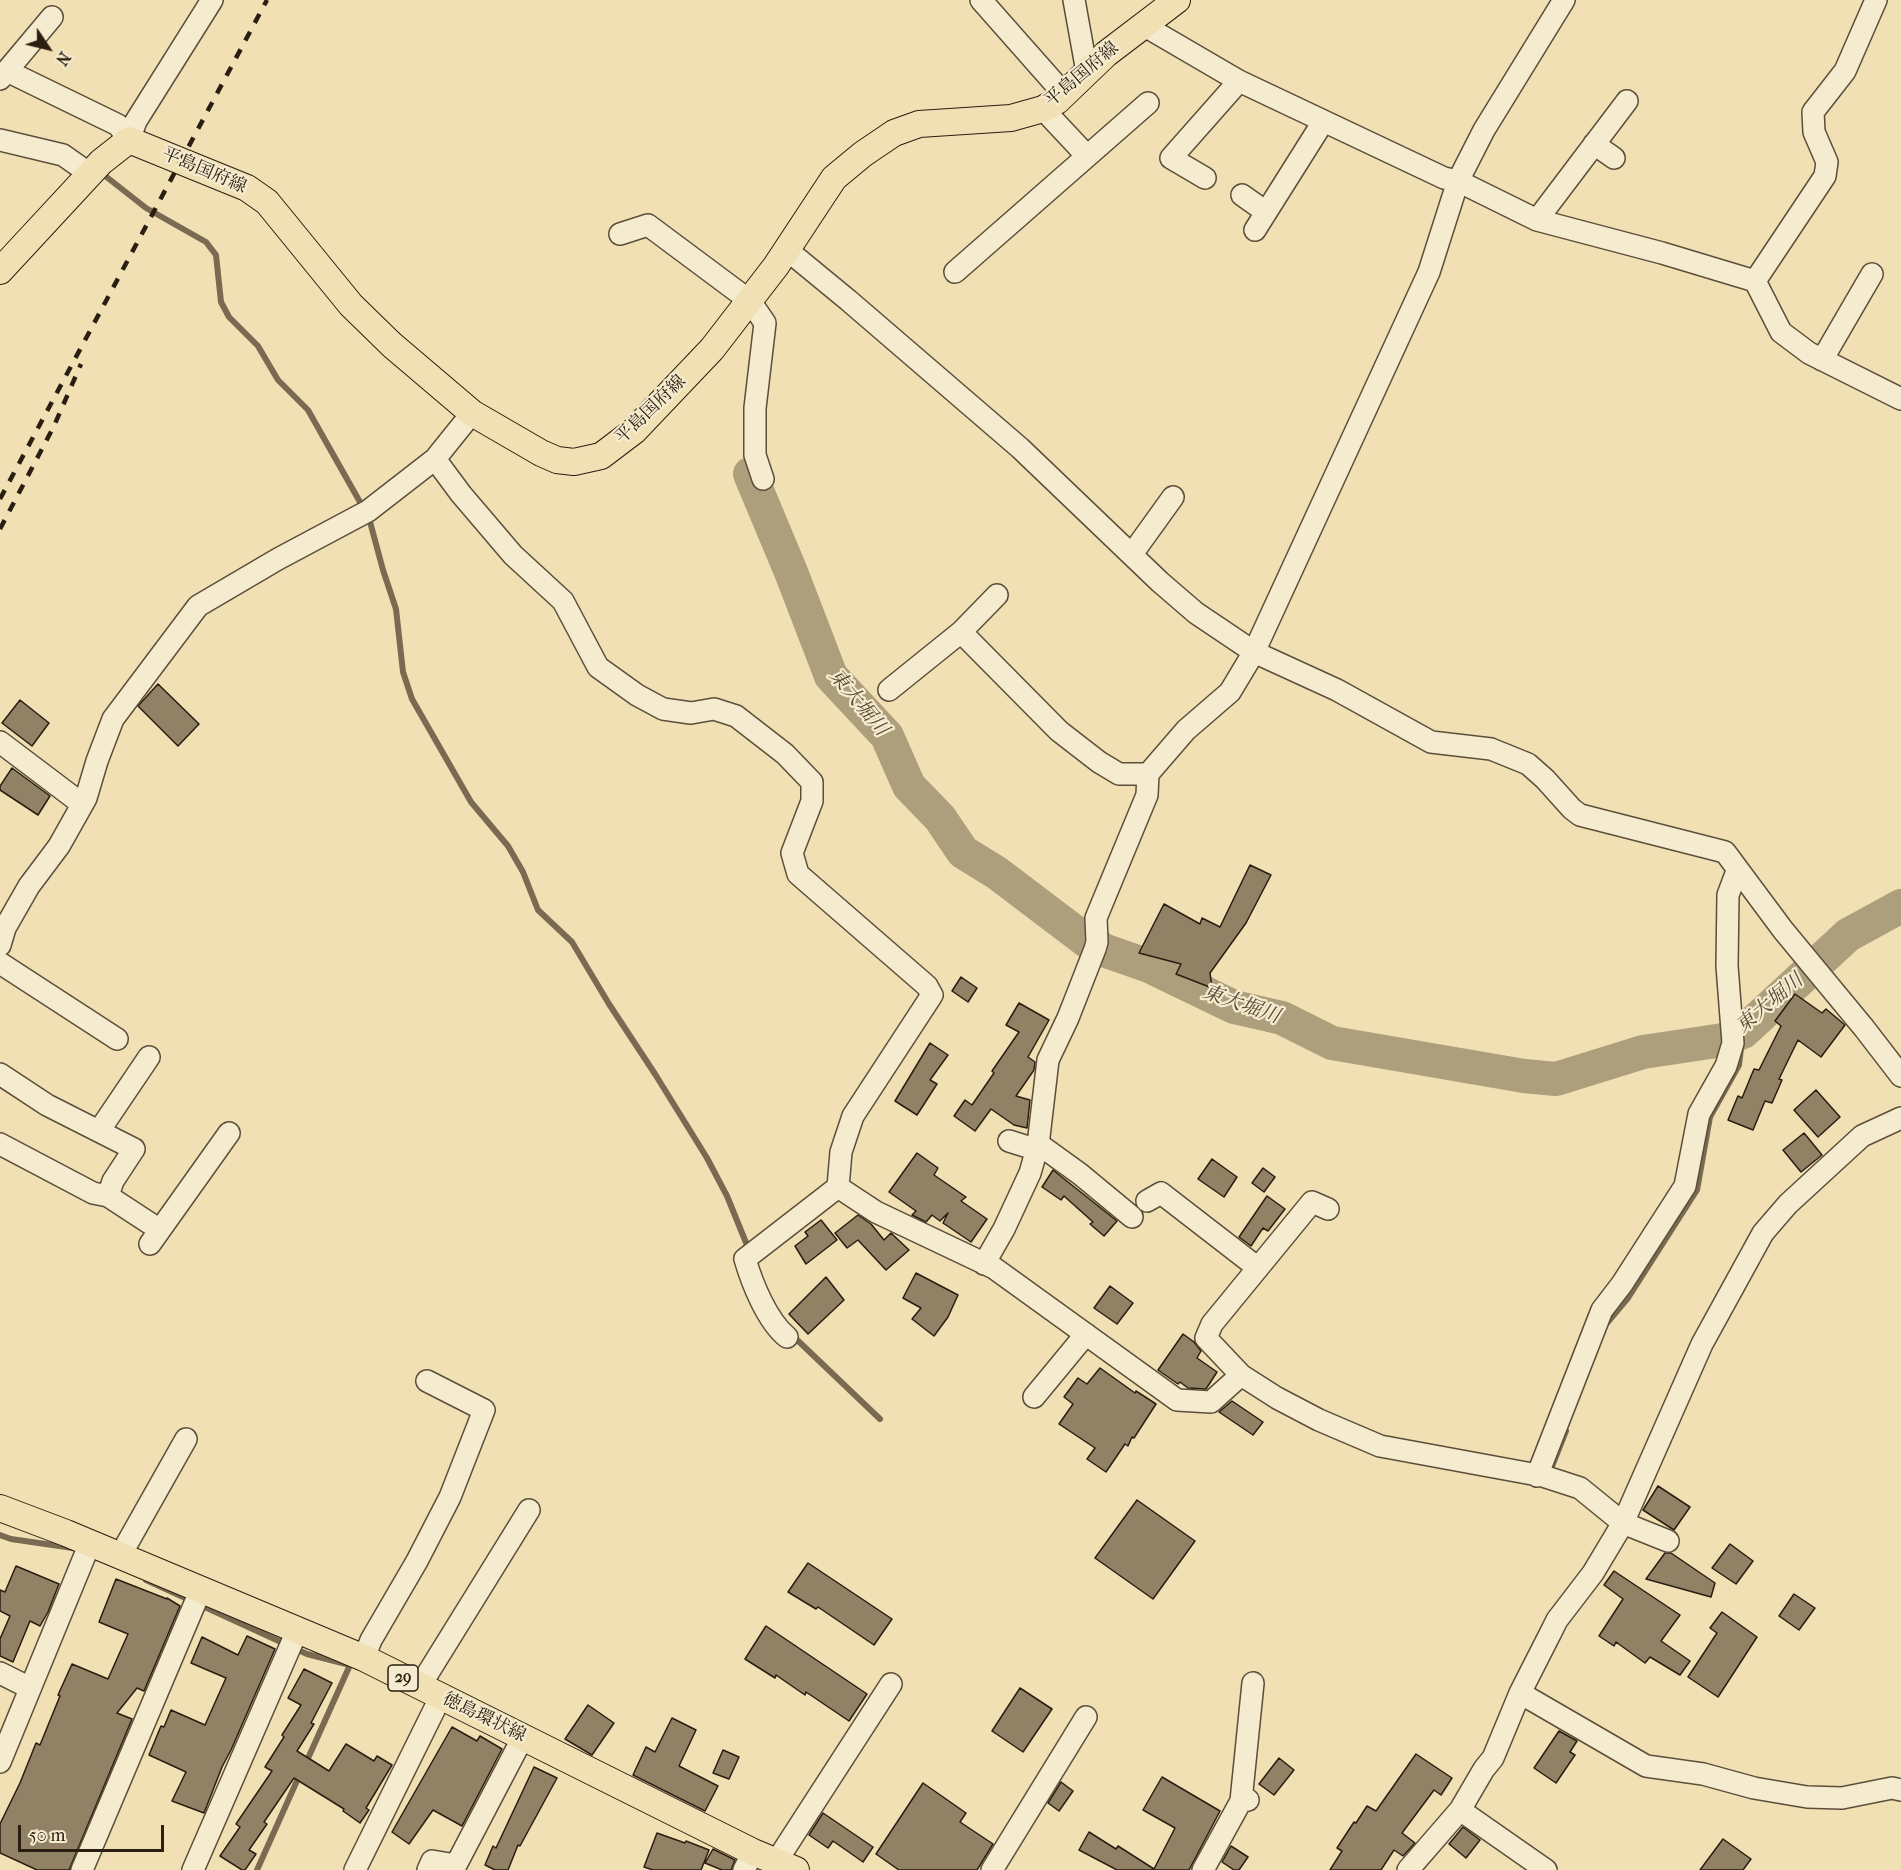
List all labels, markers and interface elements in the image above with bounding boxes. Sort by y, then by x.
north arrow [18,18,78,78]
street label: 平島国府線 [1041,38,1123,112]
text: N [52,48,74,69]
street label: 平島国府線 [158,143,250,199]
street label: 平島国府線 [611,371,691,449]
water label: 東大堀川 [823,665,893,741]
water label: 東大堀川 [1732,969,1808,1039]
water label: 東大堀川 [1199,981,1283,1029]
road number: 29 [388,1665,418,1691]
street label: 徳島環状線 [439,1689,529,1747]
scale bar [21,1813,166,1851]
text: 50 m [29,1825,65,1846]

